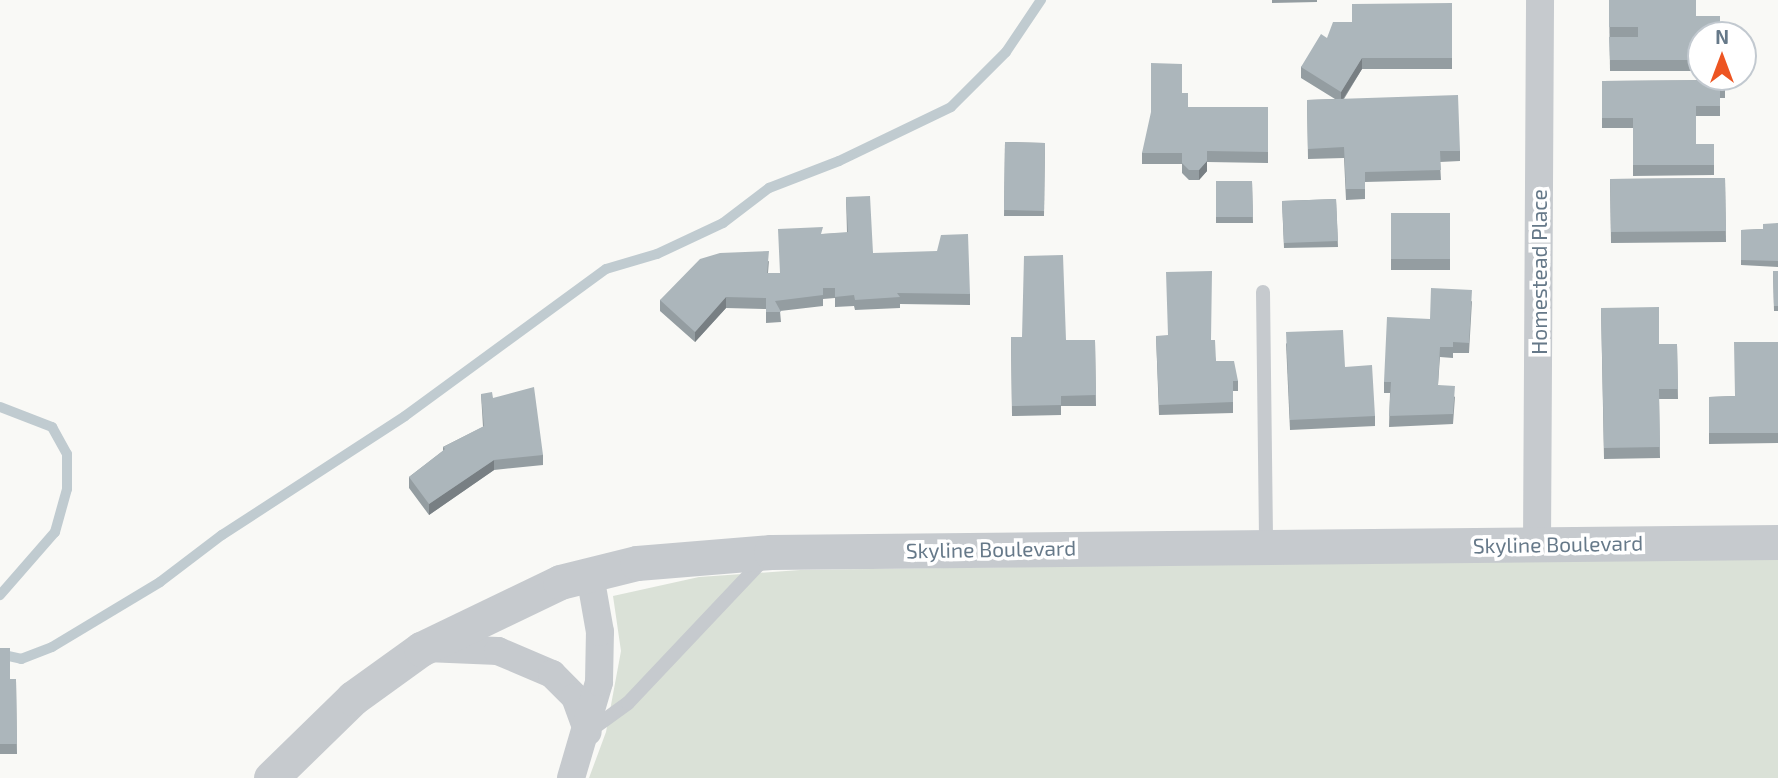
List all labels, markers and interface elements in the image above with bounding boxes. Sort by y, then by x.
north arrow [1687,21,1757,91]
text: N [1715,25,1729,48]
street label: Homestead Place [1526,189,1552,355]
street label: Skyline Boulevard [1473,530,1643,558]
street label: Skyline Boulevard [906,535,1076,563]

